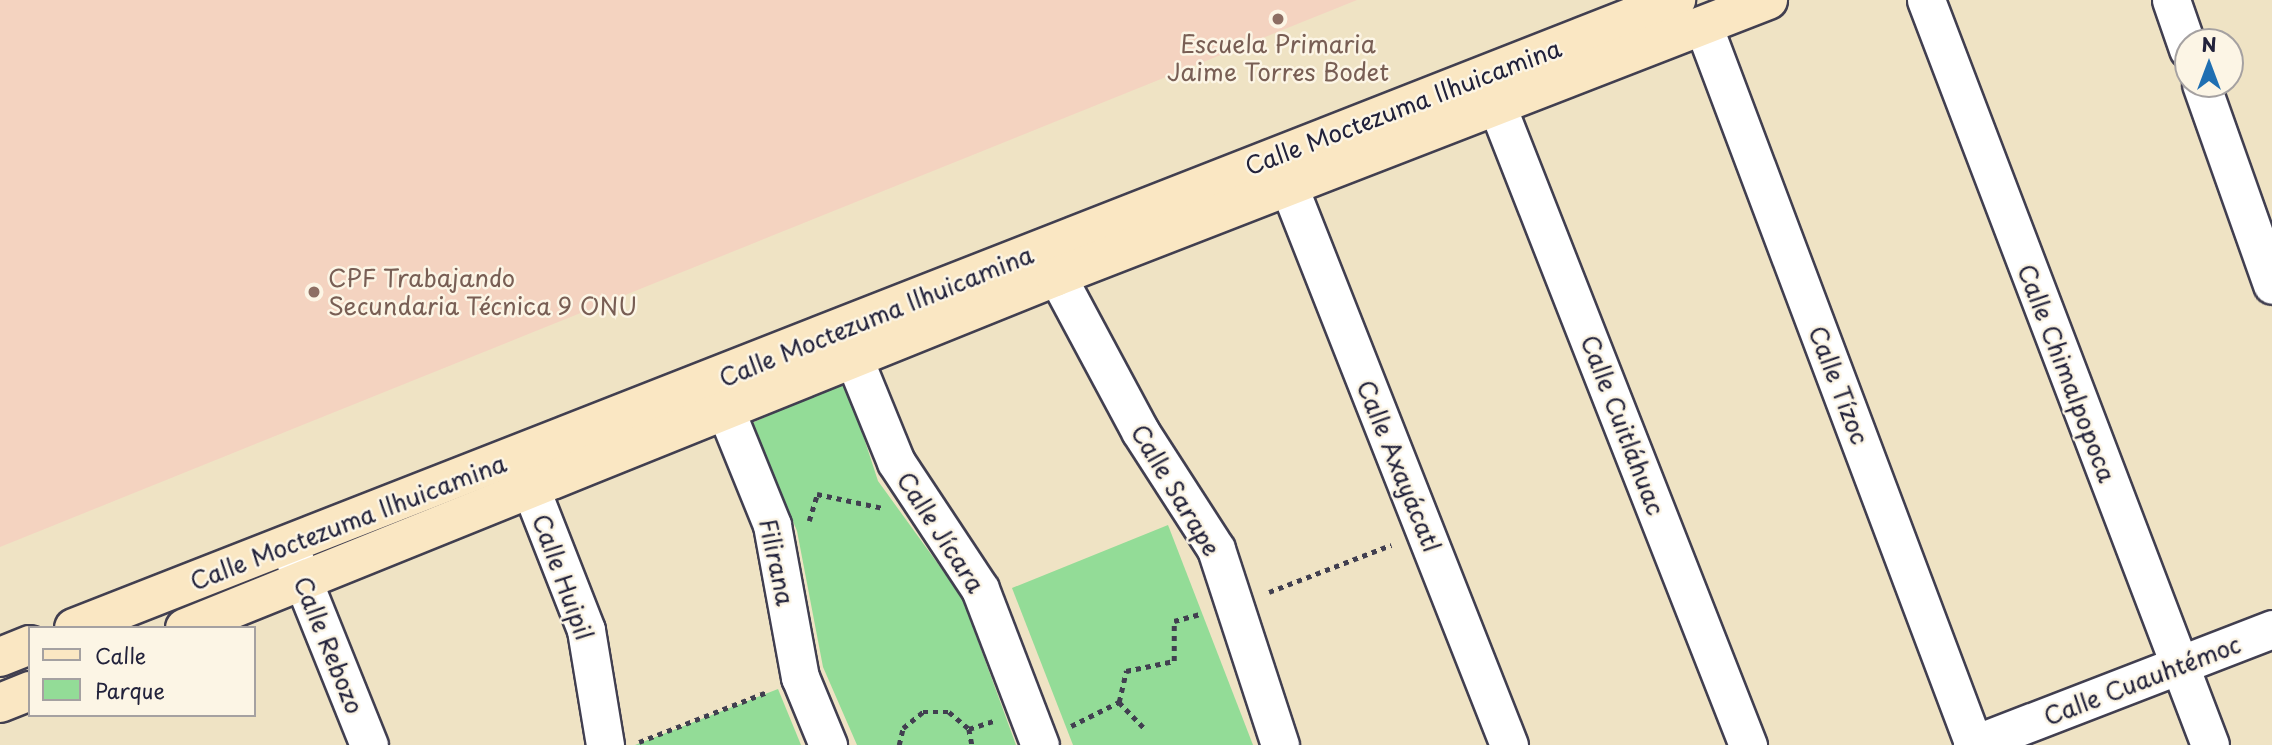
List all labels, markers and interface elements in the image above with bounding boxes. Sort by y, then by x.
marker: Escuela Primaria Jaime Torres Bodet [1270,11,1286,27]
north arrow [2174,28,2244,98]
place label: Escuela Primaria Jaime Torres Bodet [1166,30,1390,86]
text: N [2201,30,2217,58]
street label: Calle Moctezuma Ilhuicamina [1240,33,1566,181]
street label: Calle Moctezuma Ilhuicamina [714,239,1038,393]
street label: Calle Chimalpopoca [2012,260,2122,486]
place label: CPF Trabajando Secundaria Técnica 9 ONU [328,264,638,320]
marker: CPF Trabajando Secundaria Técnica 9 ONU [306,284,322,300]
street label: Calle Tízoc [1803,321,1875,449]
street label: Calle Cuitláhuac [1575,330,1671,520]
street label: Calle Axayácatl [1351,375,1447,557]
street label: Calle Sarape [1126,420,1226,560]
street label: Calle Moctezuma Ilhuicamina [185,448,511,596]
street label: Calle Jícara [891,465,991,599]
street label: Calle Huipil [527,509,599,645]
street label: Filirana [754,516,800,608]
street label: Calle Rebozo [288,571,370,719]
legend [28,626,256,717]
street label: Calle Cuauhtémoc [2039,629,2245,731]
text: Calle [95,639,146,671]
text: Parque [95,674,165,706]

